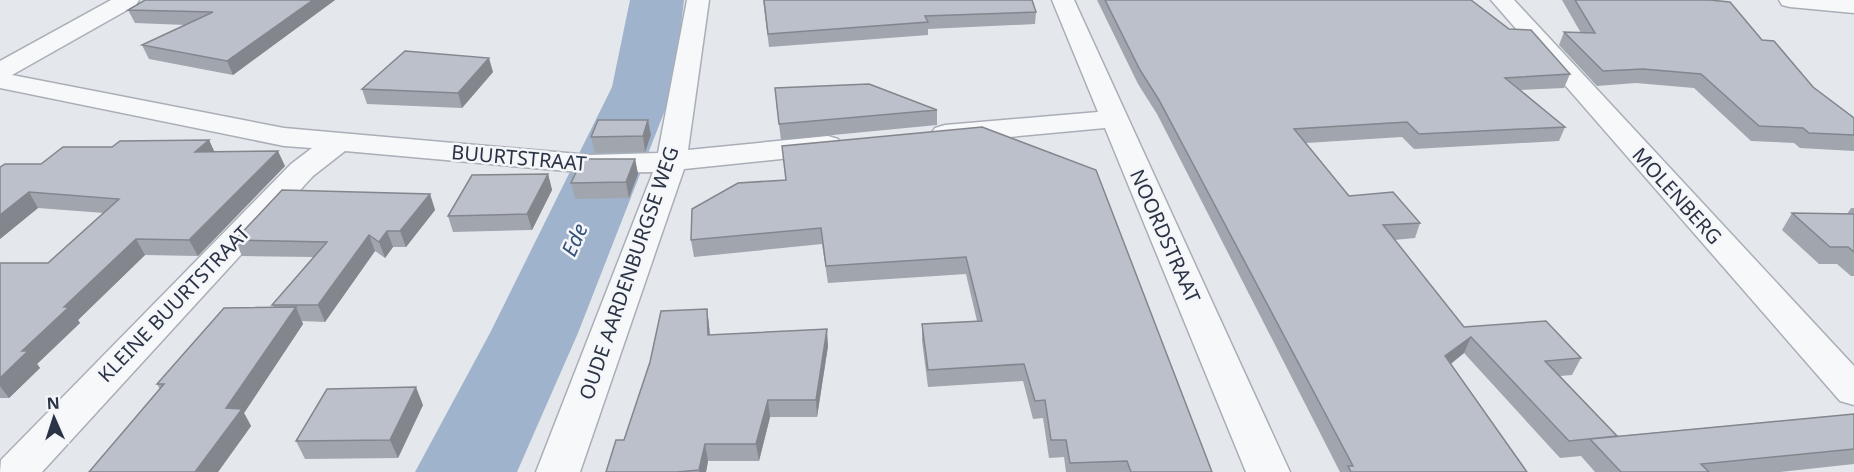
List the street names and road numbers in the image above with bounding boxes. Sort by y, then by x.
street label: BUURTSTRAAT [450,138,588,177]
street label: MOLENBERG [1627,141,1728,250]
street label: OUDE AARDENBURGSE WEG [572,143,685,403]
street label: NOORDSTRAAT [1124,165,1207,307]
street label: KLEINE BUURTSTRAAT [92,219,256,388]

